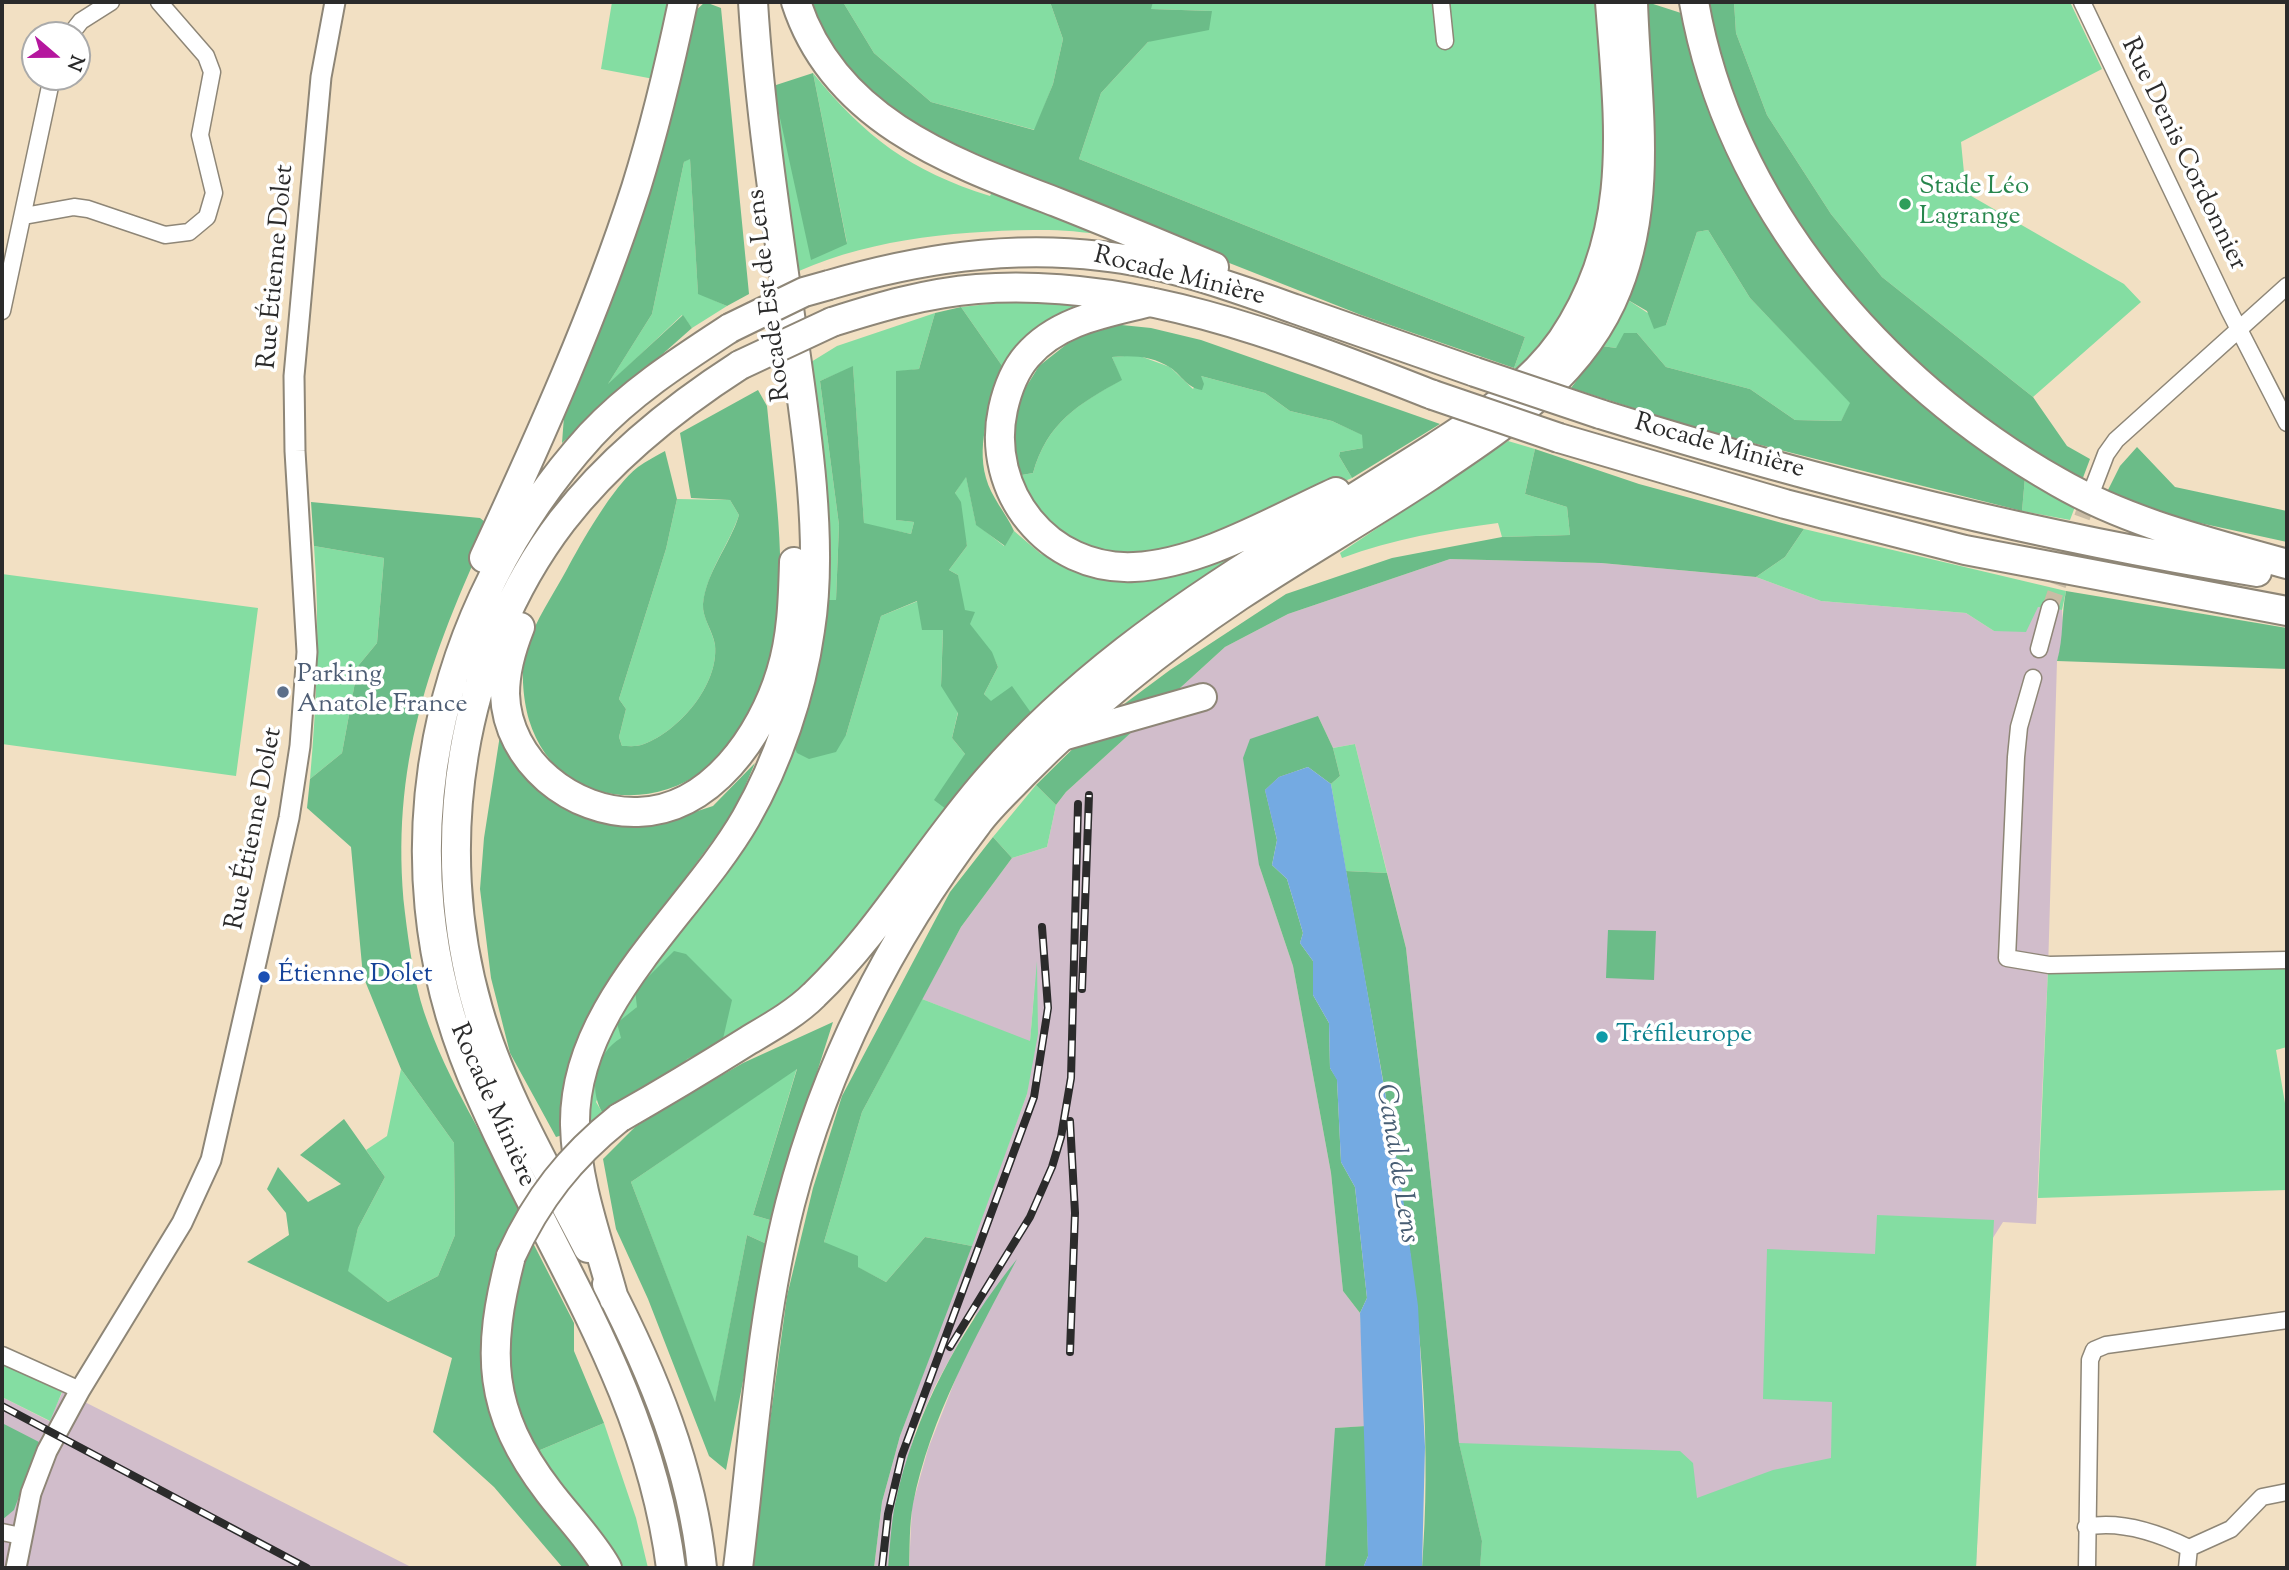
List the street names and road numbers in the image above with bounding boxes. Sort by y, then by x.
street label: Rue Denis Cordonnier [2112,34,2252,276]
street label: Rue Étienne Dolet [254,163,302,371]
street label: Rocade Est de Lens [743,187,799,403]
street label: Rocade Minière [1090,242,1268,314]
street label: Rocade Minière [1630,409,1808,487]
street label: Rue Étienne Dolet [221,725,291,933]
street label: Rocade Minière [441,1020,541,1192]

